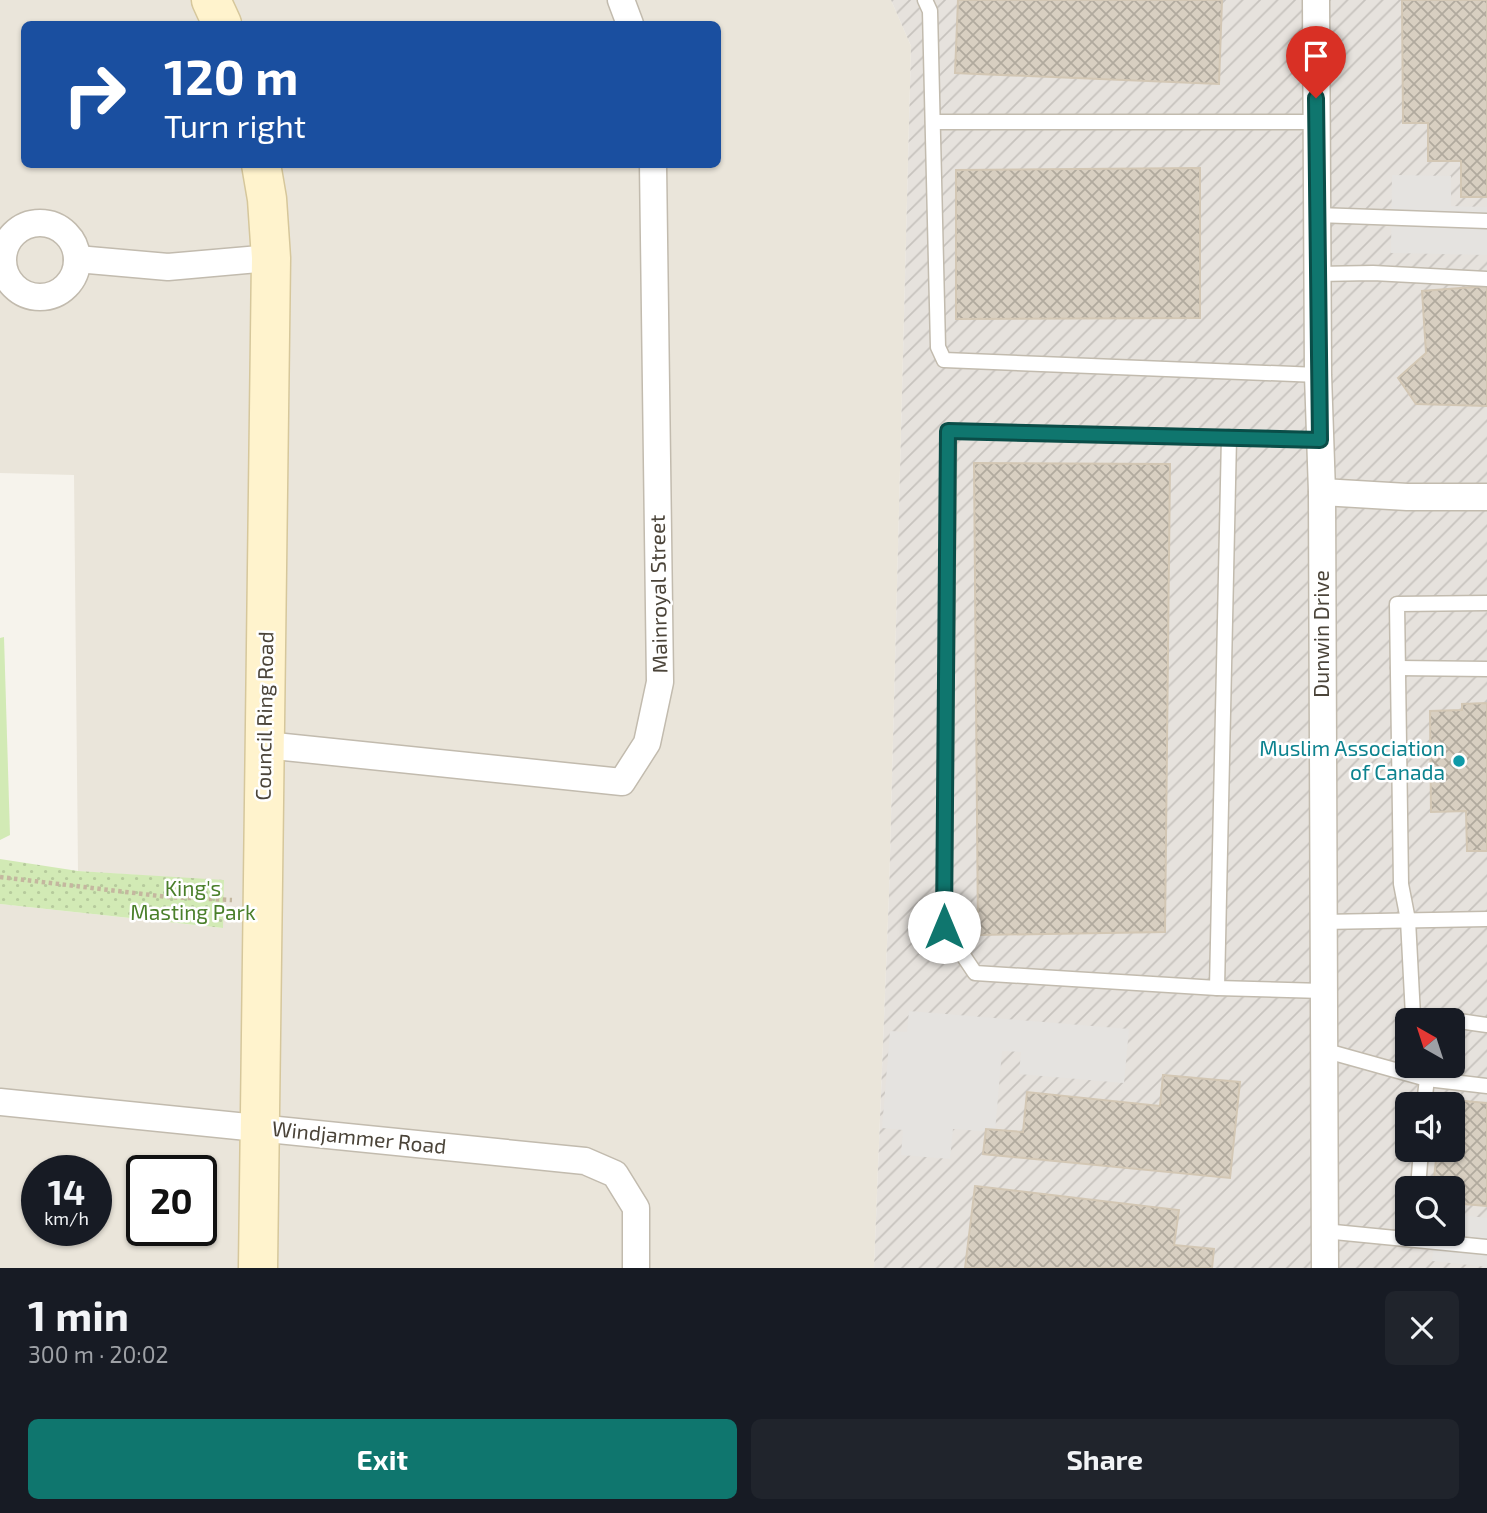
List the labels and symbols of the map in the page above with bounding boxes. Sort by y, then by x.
pin [1286,26,1346,98]
street label: Mainroyal Street [644,515,671,674]
street label: Dunwin Drive [1308,570,1333,698]
street label: Council Ring Road [250,631,277,801]
place label: Muslim Association of Canada [1259,735,1445,784]
marker: Muslim Association of Canada [1451,753,1467,769]
park label: King's Masting Park [130,875,256,924]
position arrow [907,890,981,964]
north arrow [1395,1008,1465,1078]
street label: Windjammer Road [271,1115,448,1159]
speed limit sign: 20 [126,1155,217,1246]

